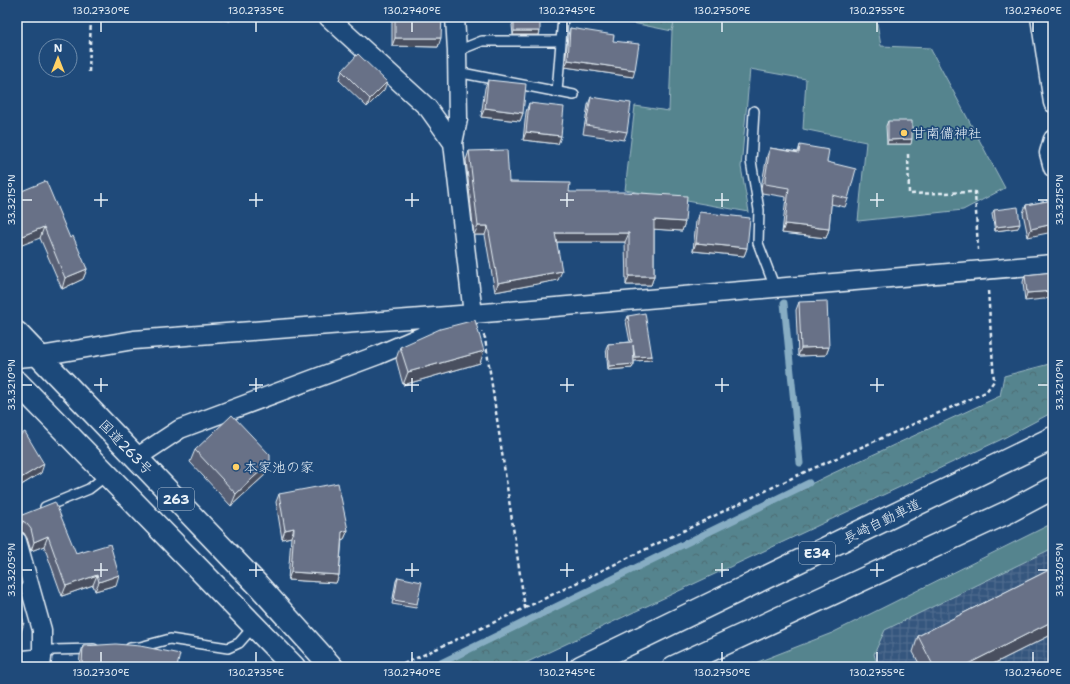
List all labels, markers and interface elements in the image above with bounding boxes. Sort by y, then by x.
text: 130.2730°E [72,4,130,17]
text: 130.2735°E [228,4,284,17]
text: 130.2740°E [383,4,441,17]
text: 130.2745°E [539,4,595,17]
text: 130.2750°E [694,4,750,17]
text: 130.2755°E [849,4,905,17]
text: 130.2760°E [1004,4,1062,17]
north arrow [38,38,78,78]
text: N [54,41,63,56]
place label: 甘南備神社 [912,124,982,142]
marker: 甘南備神社 [899,128,909,138]
text: 33.3215°N [5,174,18,226]
text: 33.3215°N [1053,174,1066,226]
text: 33.3210°N [5,359,18,411]
text: 33.3210°N [1053,359,1066,411]
street label: 国道263号 [95,416,157,478]
place label: 本家池の家 [244,458,314,476]
marker: 本家池の家 [231,462,241,472]
road number: 263 [158,488,194,510]
street label: 長崎自動車道 [840,494,924,548]
road number: E34 [799,542,835,564]
text: 33.3205°N [5,543,18,597]
text: 33.3205°N [1053,543,1066,597]
text: 130.2730°E [72,666,130,679]
text: 130.2735°E [228,666,284,679]
text: 130.2740°E [383,666,441,679]
text: 130.2745°E [539,666,595,679]
text: 130.2750°E [694,666,750,679]
text: 130.2755°E [849,666,905,679]
text: 130.2760°E [1004,666,1062,679]

